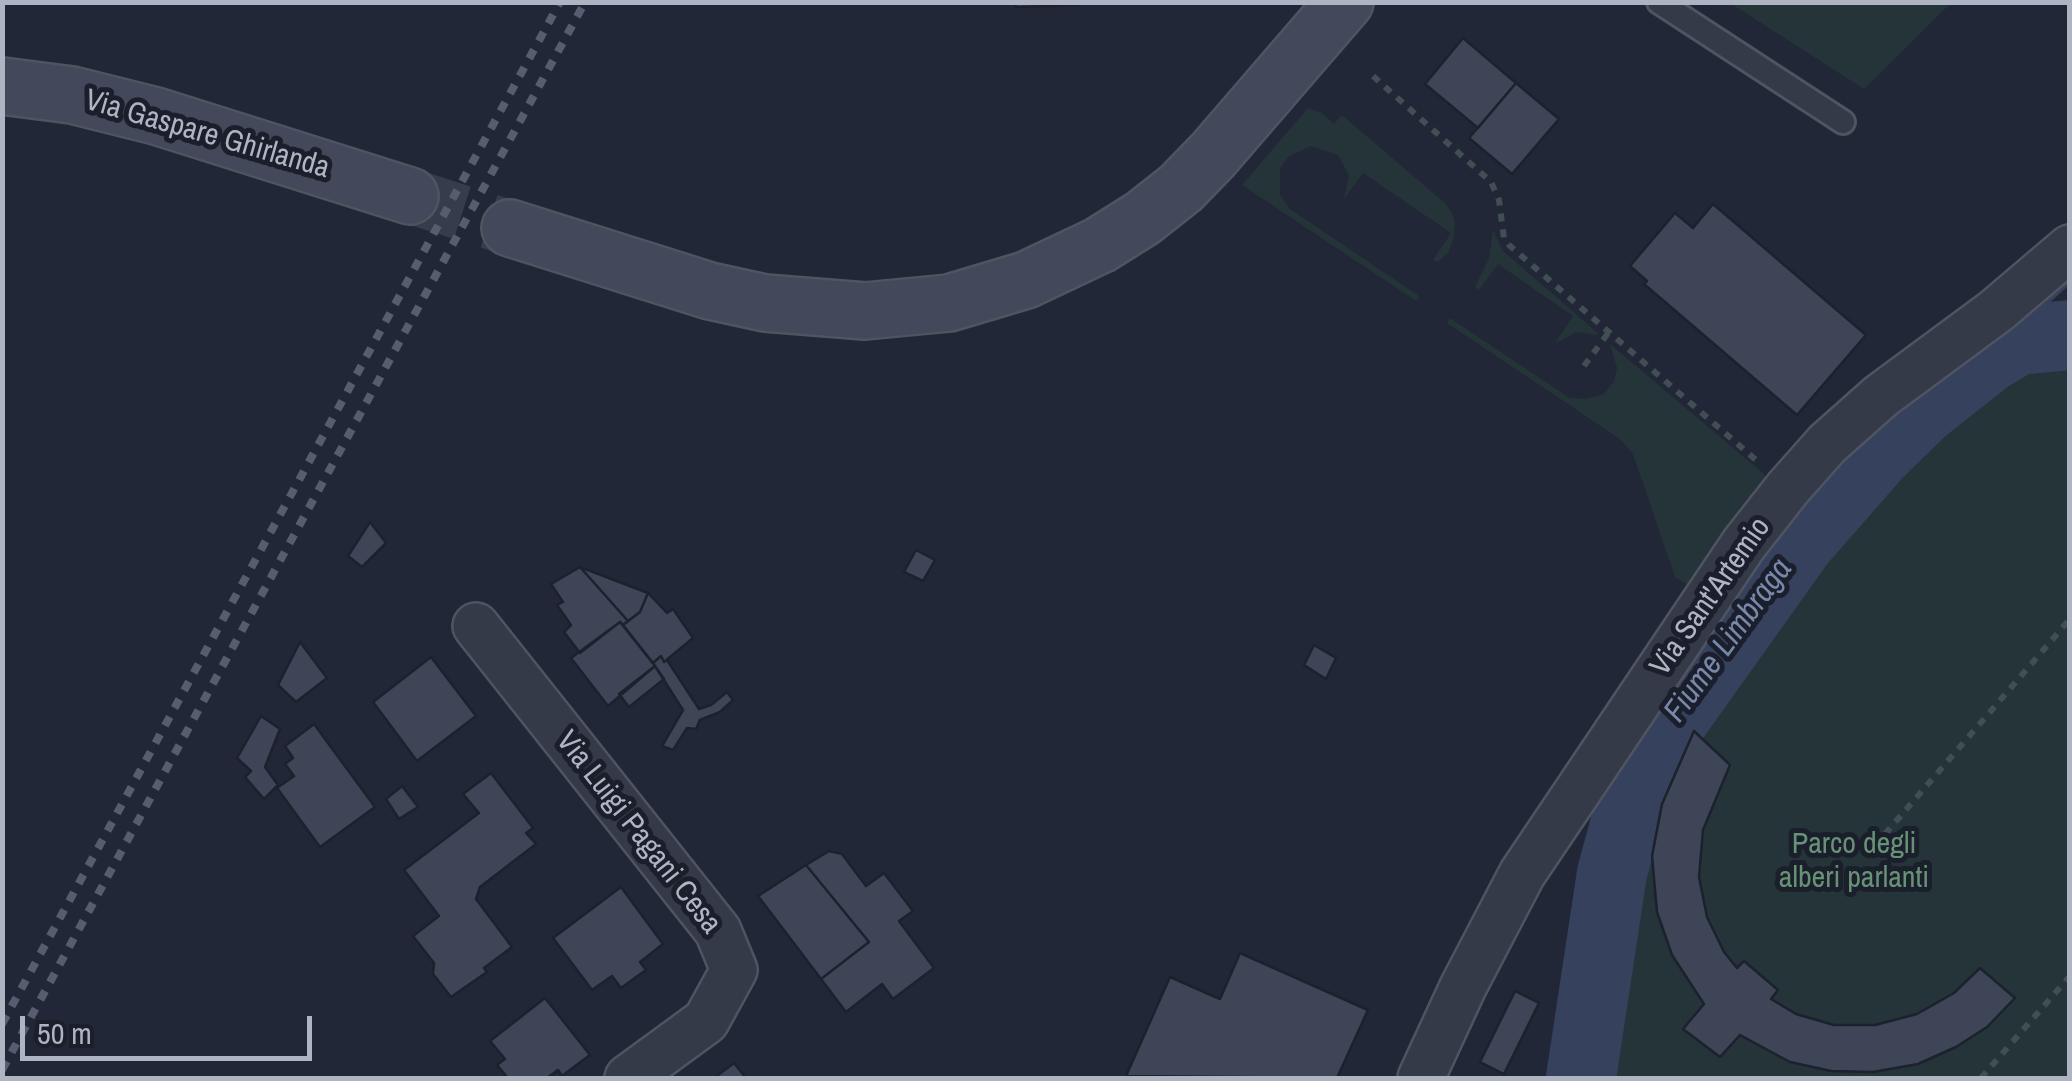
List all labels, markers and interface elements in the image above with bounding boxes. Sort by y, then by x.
street label: Via Gaspare Ghirlanda [81,83,333,187]
street label: Via Sant'Artemio [1643,511,1779,683]
water label: Fiume Limbraga [1657,552,1801,730]
street label: Via Luigi Pagani Cesa [548,725,728,941]
park label: Parco degli alberi parlanti [1779,827,1929,898]
scale bar [25,996,318,1058]
text: 50 m [37,1013,92,1053]

